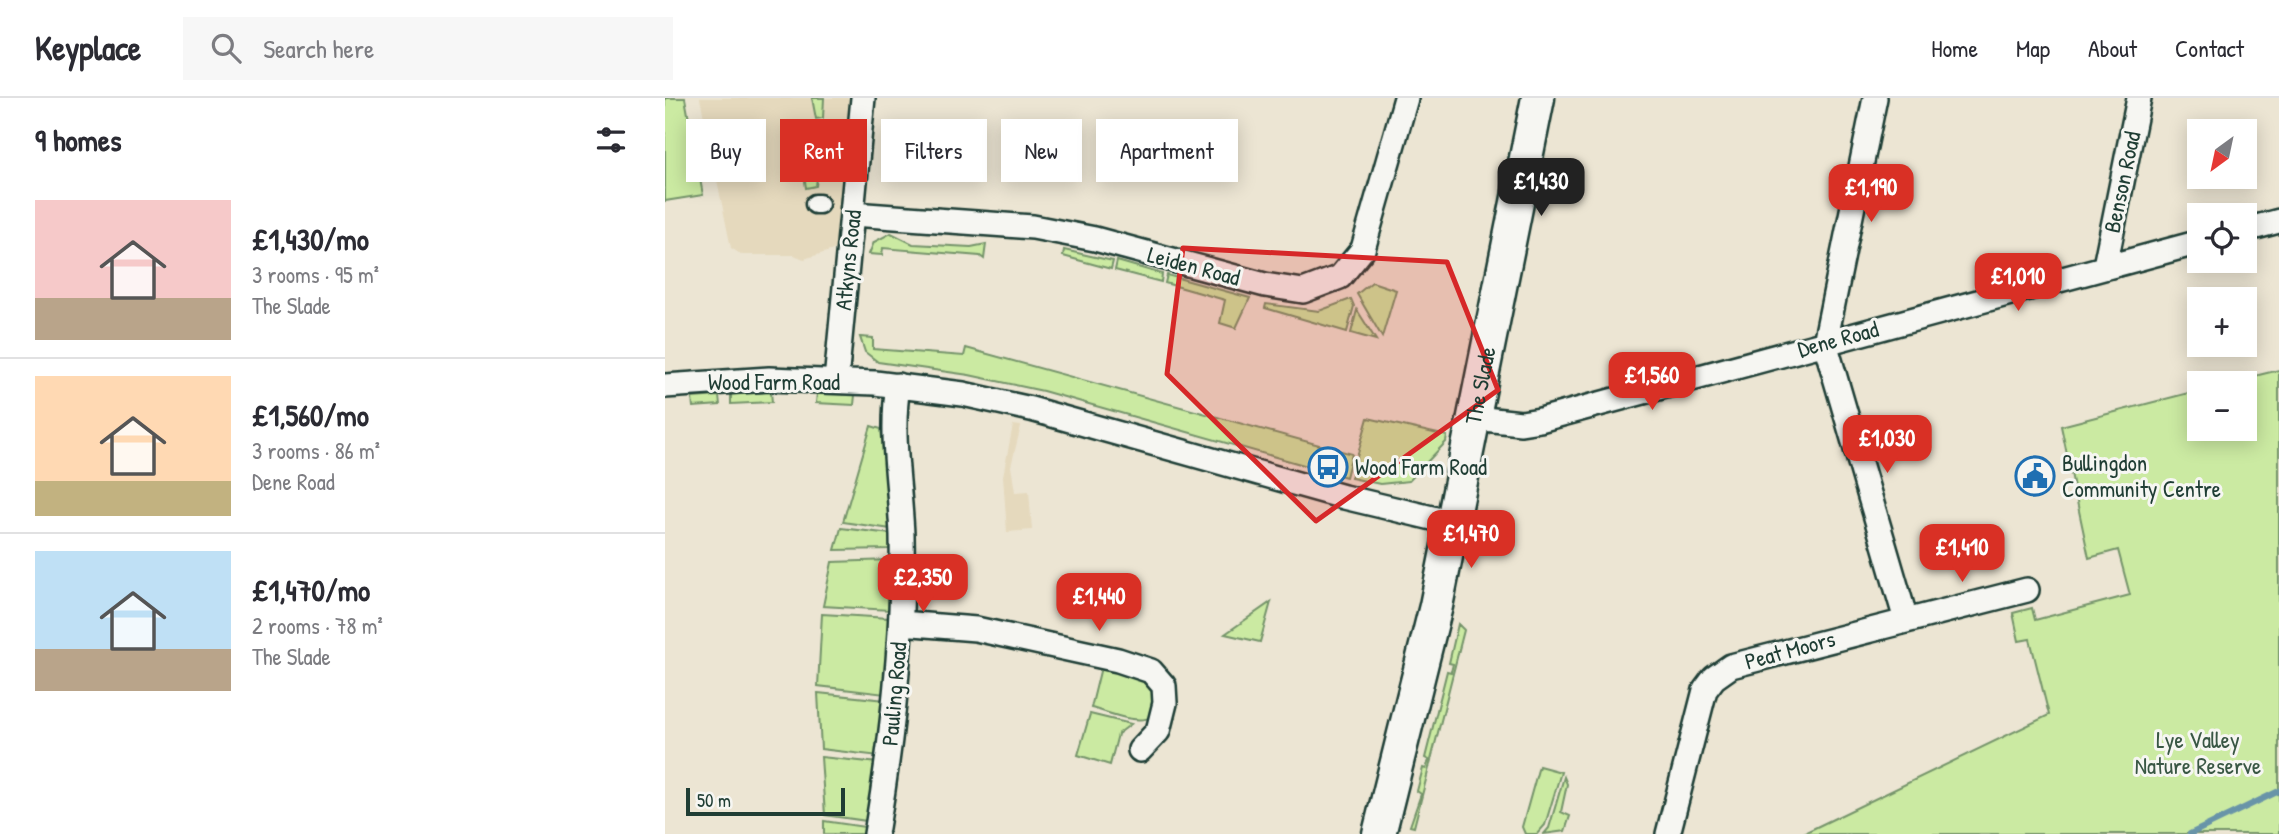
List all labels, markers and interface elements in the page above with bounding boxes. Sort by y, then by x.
search box [183,17,673,80]
text: Keyplace [35,26,141,70]
icon: search [207,29,245,67]
text: Search here [263,31,374,66]
text: Home [1931,32,1978,64]
text: Map [2016,32,2050,64]
text: About [2088,32,2137,64]
text: Contact [2175,32,2244,64]
chip: Buy [686,119,766,182]
chip: Rent [780,119,867,182]
chip: Filters [881,119,987,182]
chip: New [1001,119,1082,182]
chip: Apartment [1096,119,1238,182]
north arrow [2187,119,2257,189]
map controls [2187,119,2257,441]
text: 9 homes [35,120,122,160]
icon: filters [592,121,630,159]
street label: Benson Road [2096,128,2147,235]
pin: £1,430 [1484,158,1598,218]
pin: £1,190 [1814,164,1928,224]
text: £1,430 [1514,165,1568,196]
text: £1,190 [1845,171,1897,202]
button: locate [2187,203,2257,273]
street label: Atkyns Road [827,208,868,312]
text: £1,430/mo [252,219,369,259]
icon: home [91,228,175,312]
street label: Leiden Road [1145,238,1244,293]
pin: £1,010 [1961,254,2075,313]
text: 3 rooms · 95 m² [252,259,379,290]
text: £1,010 [1991,260,2045,291]
button: + [2187,287,2257,357]
text: The Slade [252,290,331,321]
street label: Dene Road [1794,313,1882,364]
street label: The Slade [1457,344,1503,427]
pin: £1,560 [1595,352,1709,412]
text: £1,560 [1625,359,1679,390]
street label: Wood Farm Road [708,366,840,397]
button: − [2187,371,2257,441]
text: £1,560/mo [252,395,369,435]
icon: home [91,404,175,488]
pin: £1,030 [1830,416,1944,475]
text: £1,030 [1859,422,1915,453]
text: 3 rooms · 86 m² [252,435,380,466]
bus stop icon: Wood Farm Road [1307,446,1349,488]
place label: Bullingdon Community Centre [2062,447,2221,504]
place label: Wood Farm Road [1355,451,1487,482]
public building icon: Bullingdon Community Centre [2014,455,2056,497]
text: Dene Road [252,466,335,497]
pin: £1,470 [1414,510,1528,570]
text: £1,470 [1443,517,1499,548]
pin: £1,410 [1905,524,2019,584]
text: £1,410 [1936,531,1988,562]
pin: £2,350 [866,554,980,614]
text: £2,350 [894,561,952,592]
text: £1,470/mo [252,570,370,610]
pin: £1,440 [1042,574,1156,633]
icon: home [91,579,175,663]
text: £1,440 [1072,580,1126,611]
text: 2 rooms · 78 m² [252,610,383,641]
street label: Peat Moors [1741,623,1839,676]
text: The Slade [252,641,331,672]
street label: Pauling Road [874,641,913,747]
park label: Lye Valley Nature Reserve [2135,724,2261,781]
scale bar [686,785,845,817]
text: 50 m [697,787,731,813]

